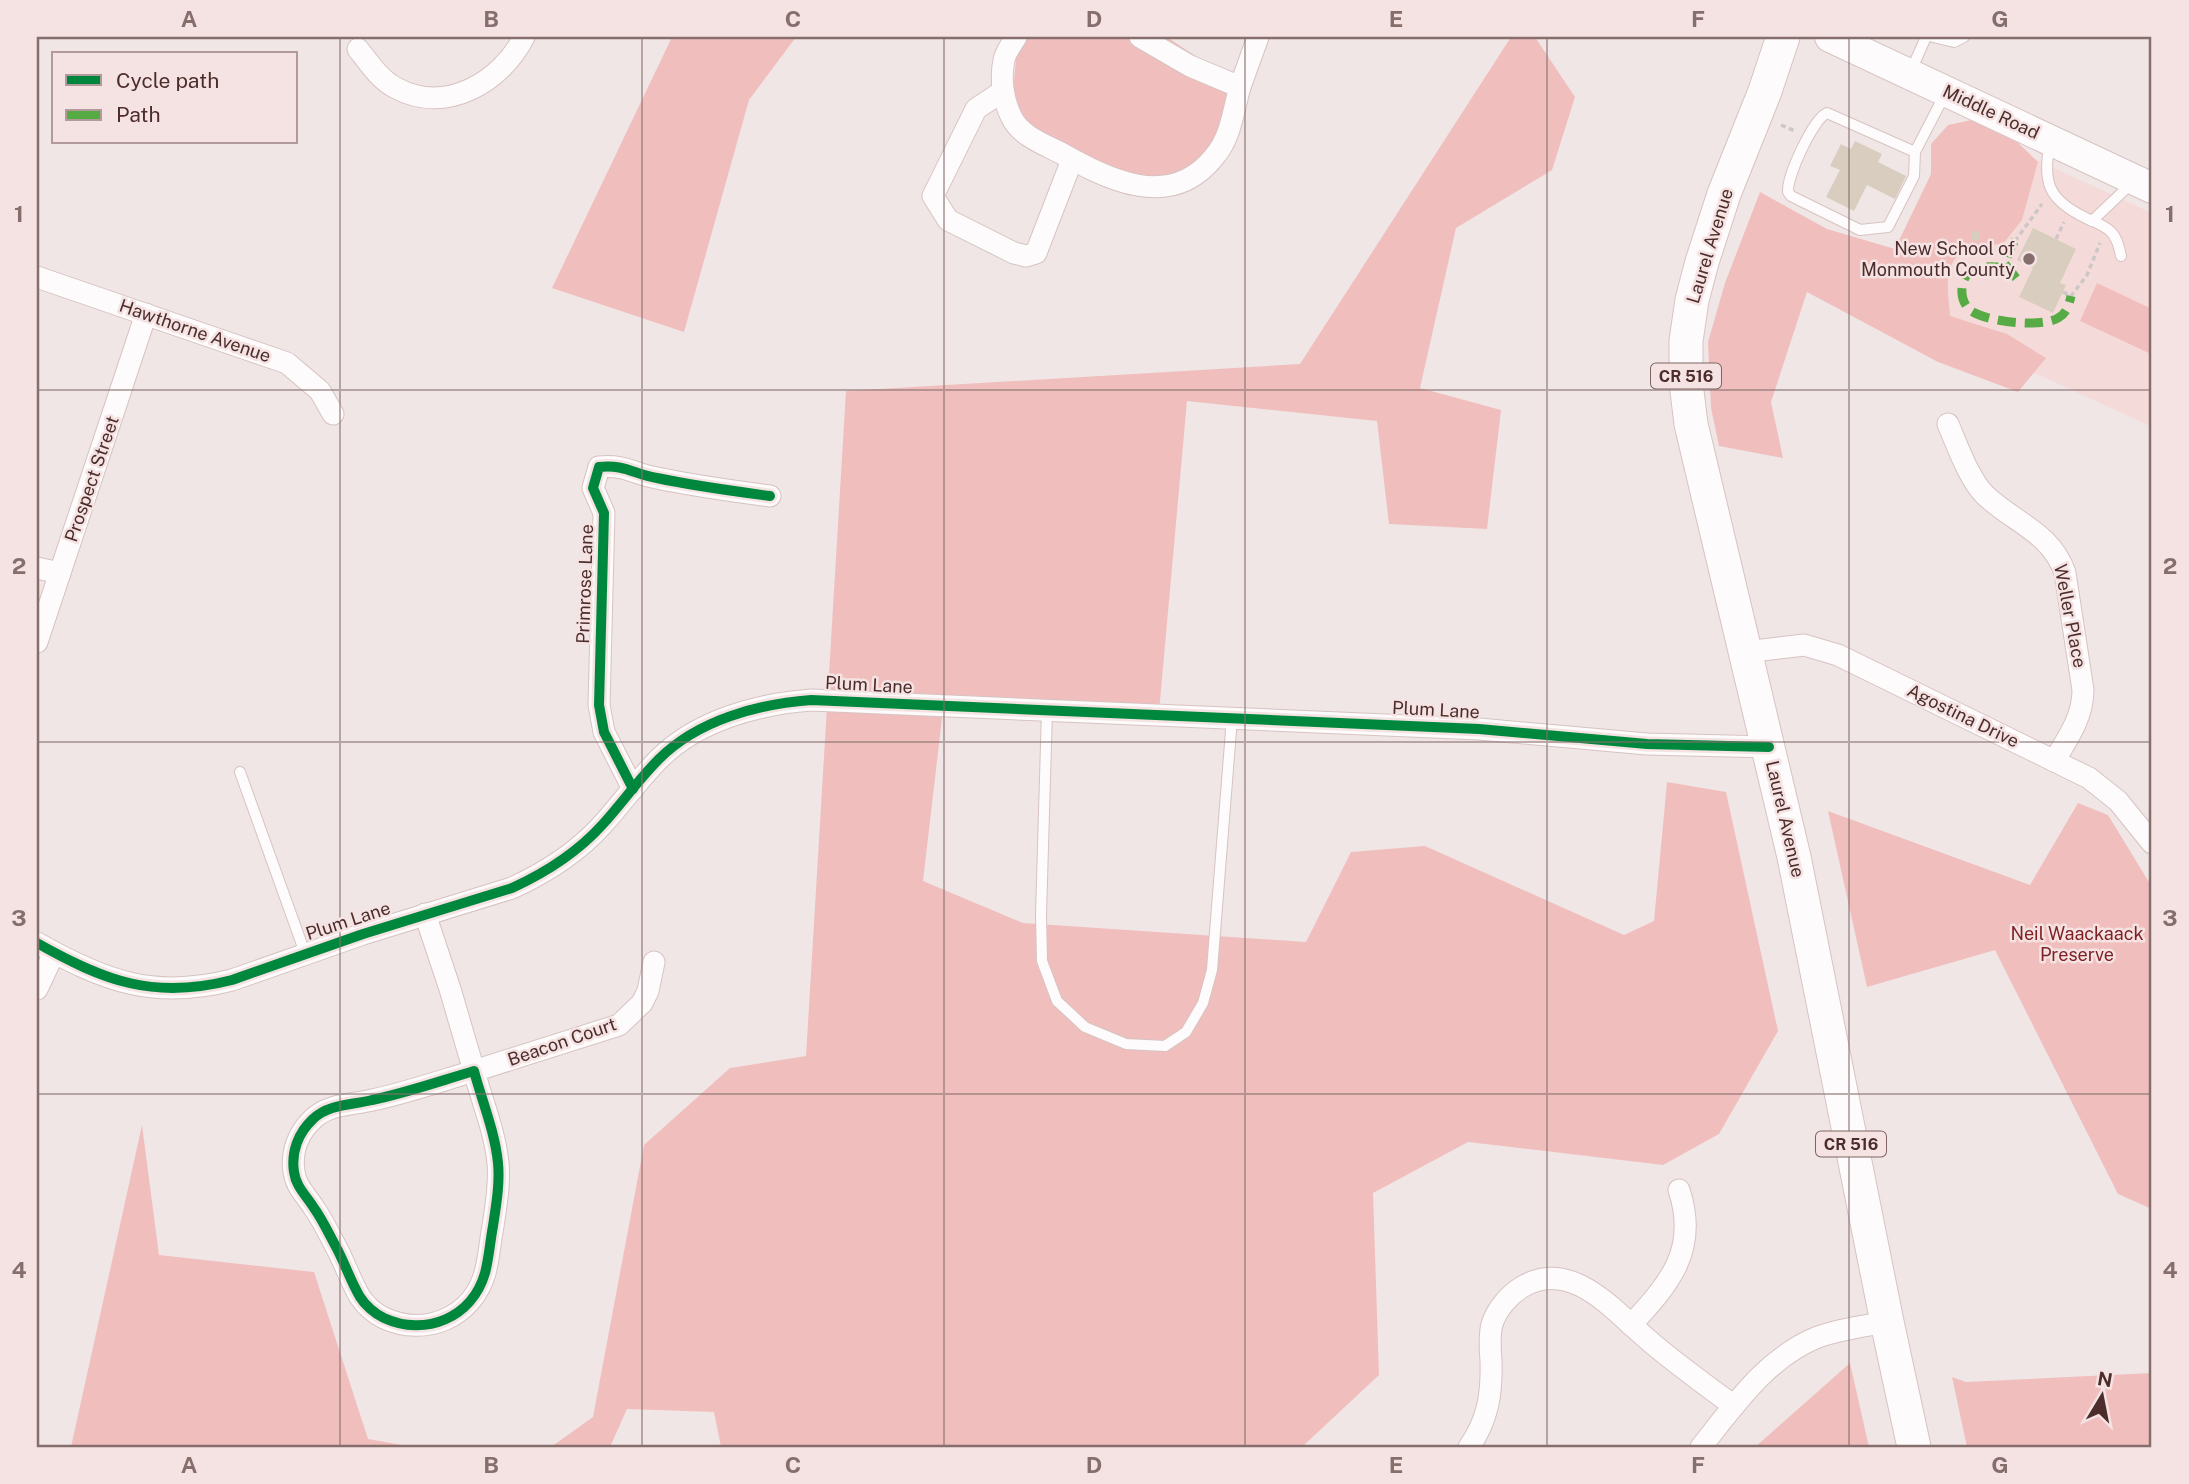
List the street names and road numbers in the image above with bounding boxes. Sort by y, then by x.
street label: Middle Road [1940,80,2043,143]
street label: Laurel Avenue [1682,186,1737,306]
street label: Hawthorne Avenue [117,295,274,366]
road number: CR 516 [1651,364,1721,388]
street label: Prospect Street [60,413,123,545]
street label: Primrose Lane [572,524,597,644]
street label: Weller Place [2050,562,2091,669]
street label: Plum Lane [825,672,913,697]
street label: Agostina Drive [1904,679,2023,752]
street label: Plum Lane [1392,697,1480,722]
street label: Laurel Avenue [1762,758,1809,879]
street label: Plum Lane [303,897,393,944]
street label: Beacon Court [505,1013,619,1070]
road number: CR 516 [1816,1132,1886,1156]

